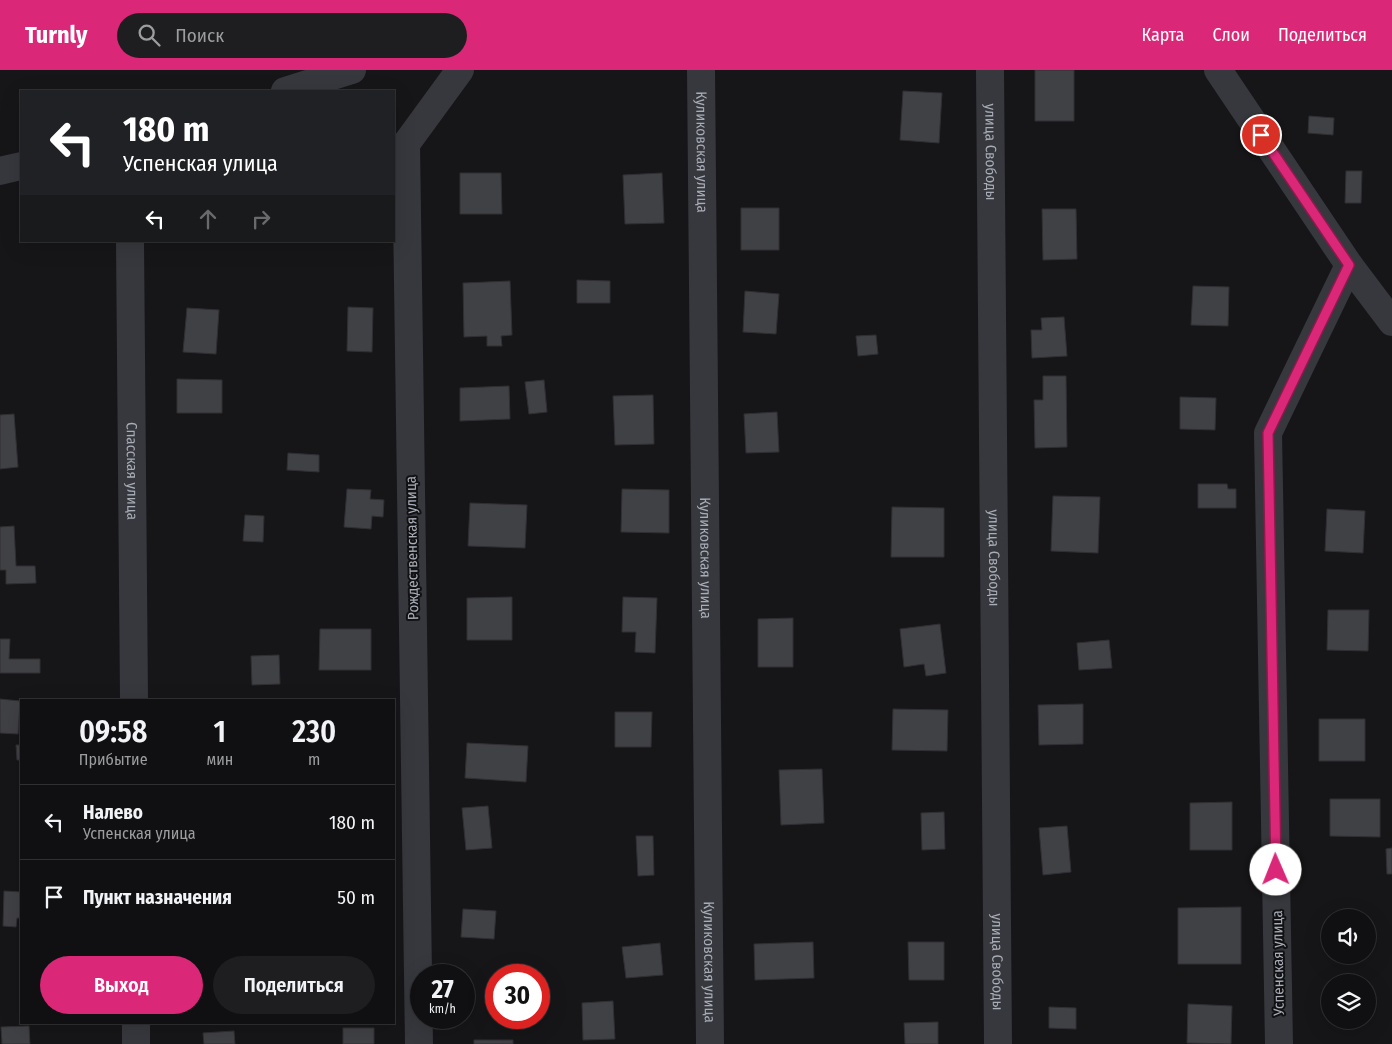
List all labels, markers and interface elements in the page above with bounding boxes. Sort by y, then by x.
search box [117,13,467,58]
text: Turnly [25,21,87,49]
icon: search [135,21,163,49]
text: Поиск [175,24,224,47]
text: Карта [1141,24,1184,46]
text: Слои [1212,24,1250,46]
text: Поделиться [1278,24,1367,46]
street label: Куликовская улица [692,91,711,213]
street label: улица Свободы [981,103,1000,201]
text: 180 m [123,108,209,150]
icon: left [40,110,105,175]
pin [1240,114,1282,156]
icon: arrive [1247,121,1275,149]
text: Успенская улица [123,150,278,177]
icon: left [141,205,169,233]
icon: ahead [194,205,222,233]
icon: right [247,205,275,233]
street label: Спасская улица [123,422,141,520]
street label: Рождественская улица [402,476,422,620]
street label: Куликовская улица [696,497,715,619]
street label: улица Свободы [985,509,1003,607]
text: 09:58 [79,714,147,750]
text: 1 [214,714,226,750]
text: 230 [292,714,336,750]
text: Прибытие [79,750,148,769]
text: мин [206,750,233,769]
text: m [308,750,320,769]
text: Налево [83,801,143,824]
icon: left [40,808,68,836]
text: 180 m [329,811,375,834]
text: Успенская улица [83,824,196,843]
position arrow [1249,843,1301,895]
icon: arrive [40,883,68,911]
text: Пункт назначения [83,886,232,909]
text: 50 m [337,886,375,909]
street label: Куликовская улица [700,901,719,1023]
map controls [1321,909,1376,1029]
button: sound [1321,909,1376,964]
street label: Успенская улица [1268,910,1288,1017]
street label: улица Свободы [988,913,1007,1011]
button: Выход [40,956,203,1014]
button: Поделиться [213,956,375,1014]
speed limit sign: 30 [485,964,550,1029]
button: layers [1321,974,1376,1029]
text: 27 [431,975,454,1005]
text: km/h [429,1002,456,1016]

